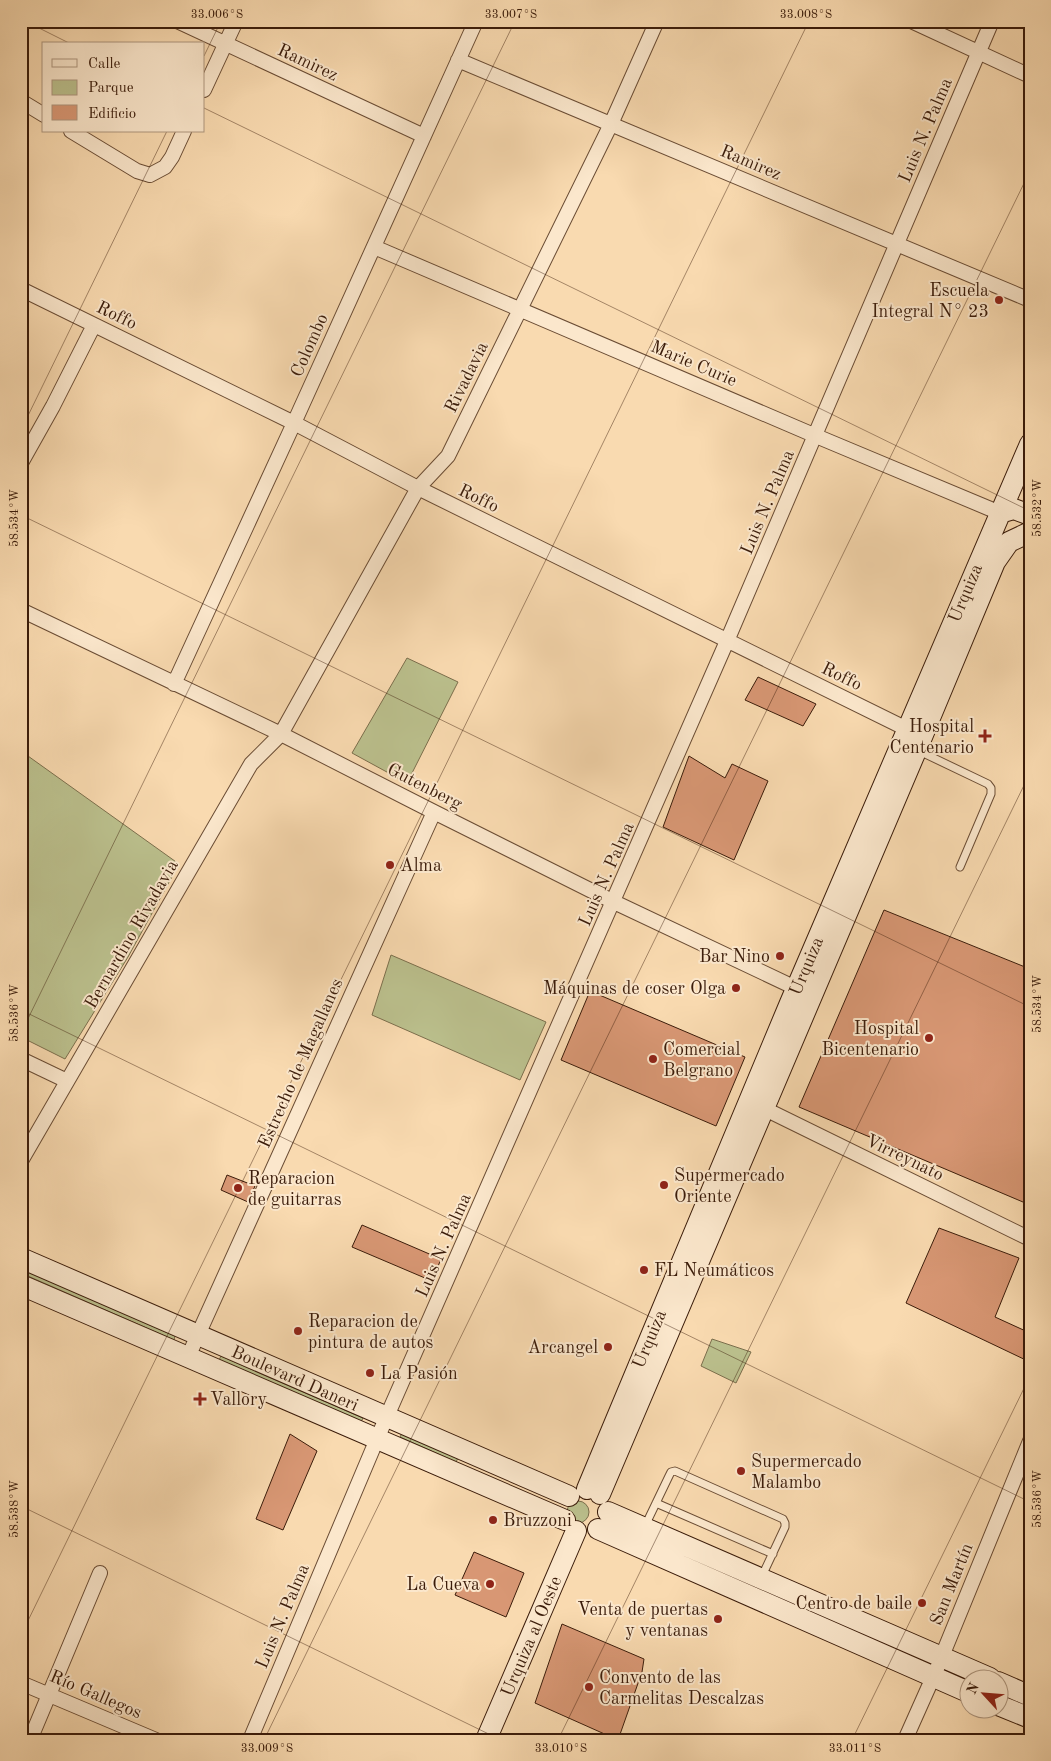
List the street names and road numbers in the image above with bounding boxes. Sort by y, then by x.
street label: Ramirez [275,41,341,85]
street label: Luis N. Palma [896,75,956,185]
street label: Ramirez [717,142,784,184]
street label: Roffo [93,298,140,333]
street label: Colombo [288,311,332,380]
street label: Marie Curie [648,338,739,390]
street label: Rivadavia [442,339,492,416]
street label: Luis N. Palma [738,447,798,557]
street label: Roffo [455,481,502,516]
street label: Urquiza [946,561,986,625]
street label: Roffo [818,659,865,694]
street label: Gutenberg [384,760,465,814]
street label: Luis N. Palma [576,820,638,929]
street label: Bernardino Rivadavia [82,857,182,1012]
street label: Urquiza [787,934,827,998]
street label: Estrecho de Magallanes [255,976,347,1151]
street label: Virreynato [863,1131,946,1185]
street label: Luis N. Palma [413,1191,475,1300]
street label: Urquiza [630,1307,670,1371]
street label: Boulevard Daneri [228,1343,361,1415]
street label: San Martín [927,1540,977,1628]
street label: Luis N. Palma [253,1561,313,1671]
street label: Urquiza al Oeste [498,1574,565,1699]
street label: Río Gallegos [47,1667,144,1722]

